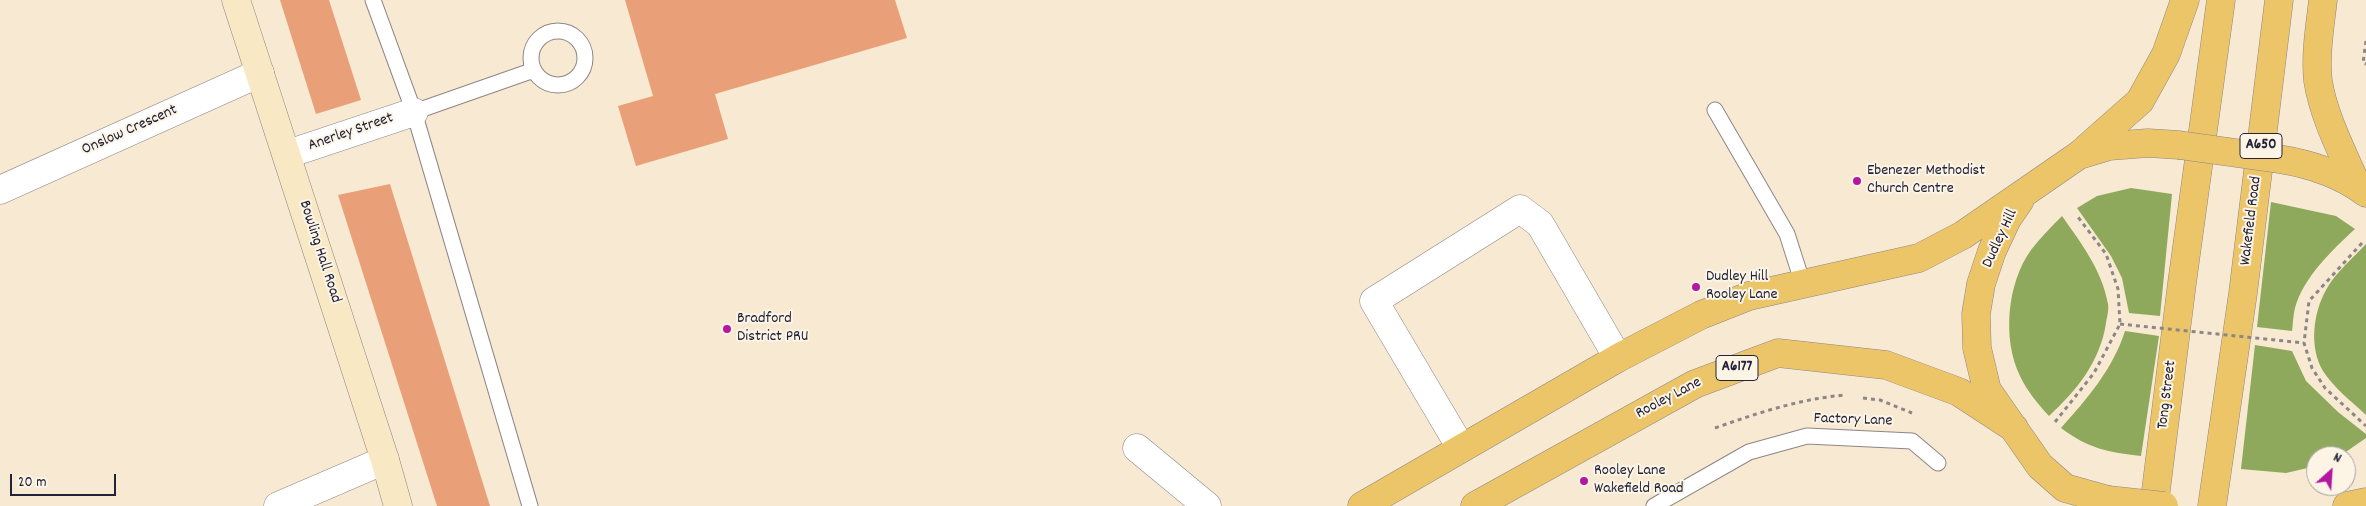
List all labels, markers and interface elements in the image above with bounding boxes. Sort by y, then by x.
street label: Onslow Crescent [79,101,181,161]
street label: Anerley Street [306,109,396,157]
road number: A650 [2240,134,2282,158]
place label: Ebenezer Methodist Church Centre [1867,162,1985,200]
marker: Ebenezer Methodist Church Centre [1851,175,1863,187]
street label: Wakefield Road [2237,175,2267,267]
street label: Bowling Hall Road [293,198,345,306]
street label: Dudley Hill [1979,207,2023,271]
place label: Dudley Hill Rooley Lane [1706,268,1778,306]
marker: Dudley Hill Rooley Lane [1690,281,1702,293]
place label: Bradford District PRU [737,310,808,348]
marker: Bradford District PRU [721,323,733,335]
road number: A6177 [1716,356,1758,380]
street label: Tong Street [2154,360,2182,430]
street label: Rooley Lane [1633,374,1705,424]
street label: Factory Lane [1813,410,1893,432]
north arrow [2306,446,2356,496]
text: N [2330,448,2345,469]
place label: Rooley Lane Wakefield Road [1594,462,1684,500]
scale bar [12,464,119,496]
text: 20 m [18,472,46,494]
marker: Rooley Lane Wakefield Road [1578,475,1590,487]

